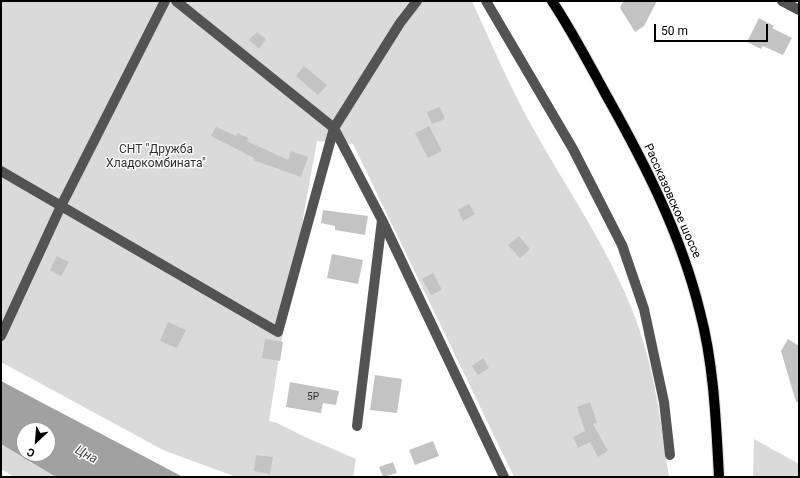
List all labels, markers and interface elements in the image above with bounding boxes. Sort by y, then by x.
scale bar [656,16,770,42]
text: 50 m [661,24,688,38]
street label: Рассказовское шоссе [640,142,704,260]
park label: СНТ "Дружба Хладокомбината" [106,143,206,171]
house number: 5Р [307,391,319,403]
north arrow [16,422,56,462]
water label: Цна [72,443,100,467]
text: С [25,445,37,460]

